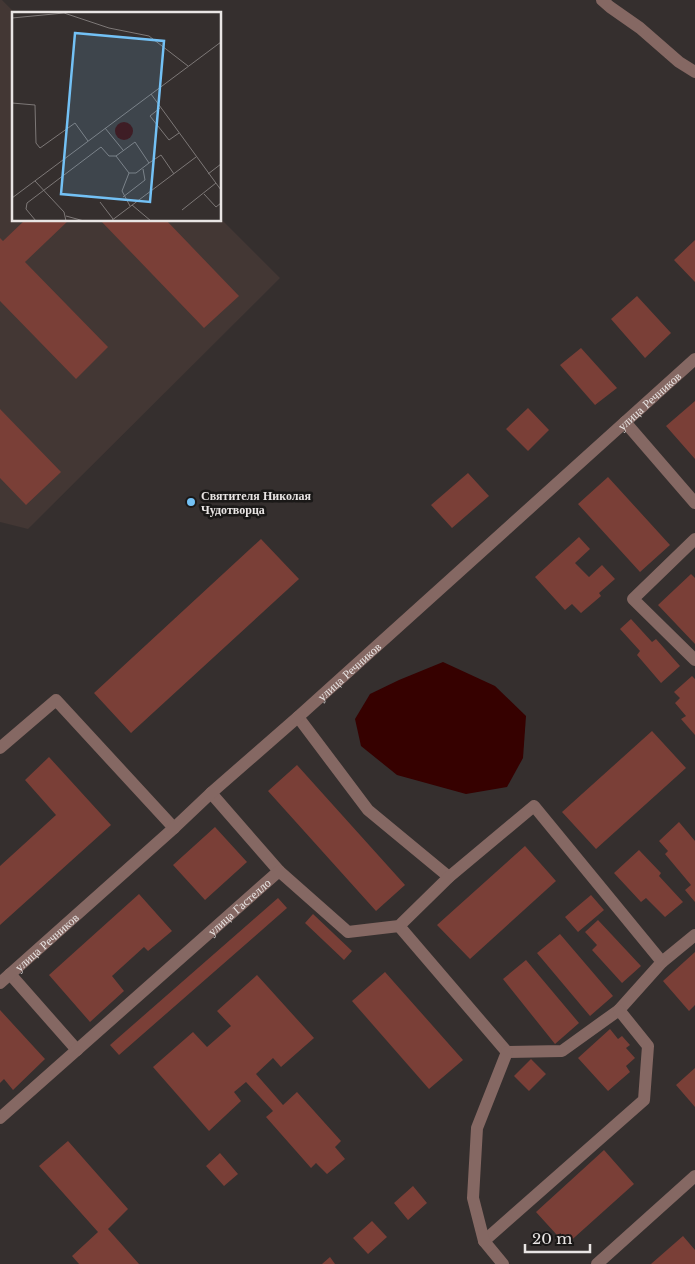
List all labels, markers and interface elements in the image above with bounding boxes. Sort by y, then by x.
inset map [12,12,221,221]
street label: улица Речников [614,368,684,433]
place label: Святителя Николая Чудотворца [201,488,312,517]
marker: Святителя Николая Чудотворца [185,496,197,508]
street label: улица Речников [314,638,384,704]
street label: улица Гастелло [204,875,273,938]
street label: улица Речников [11,909,82,974]
scale bar [525,1222,590,1254]
text: 20 m [532,1229,572,1248]

